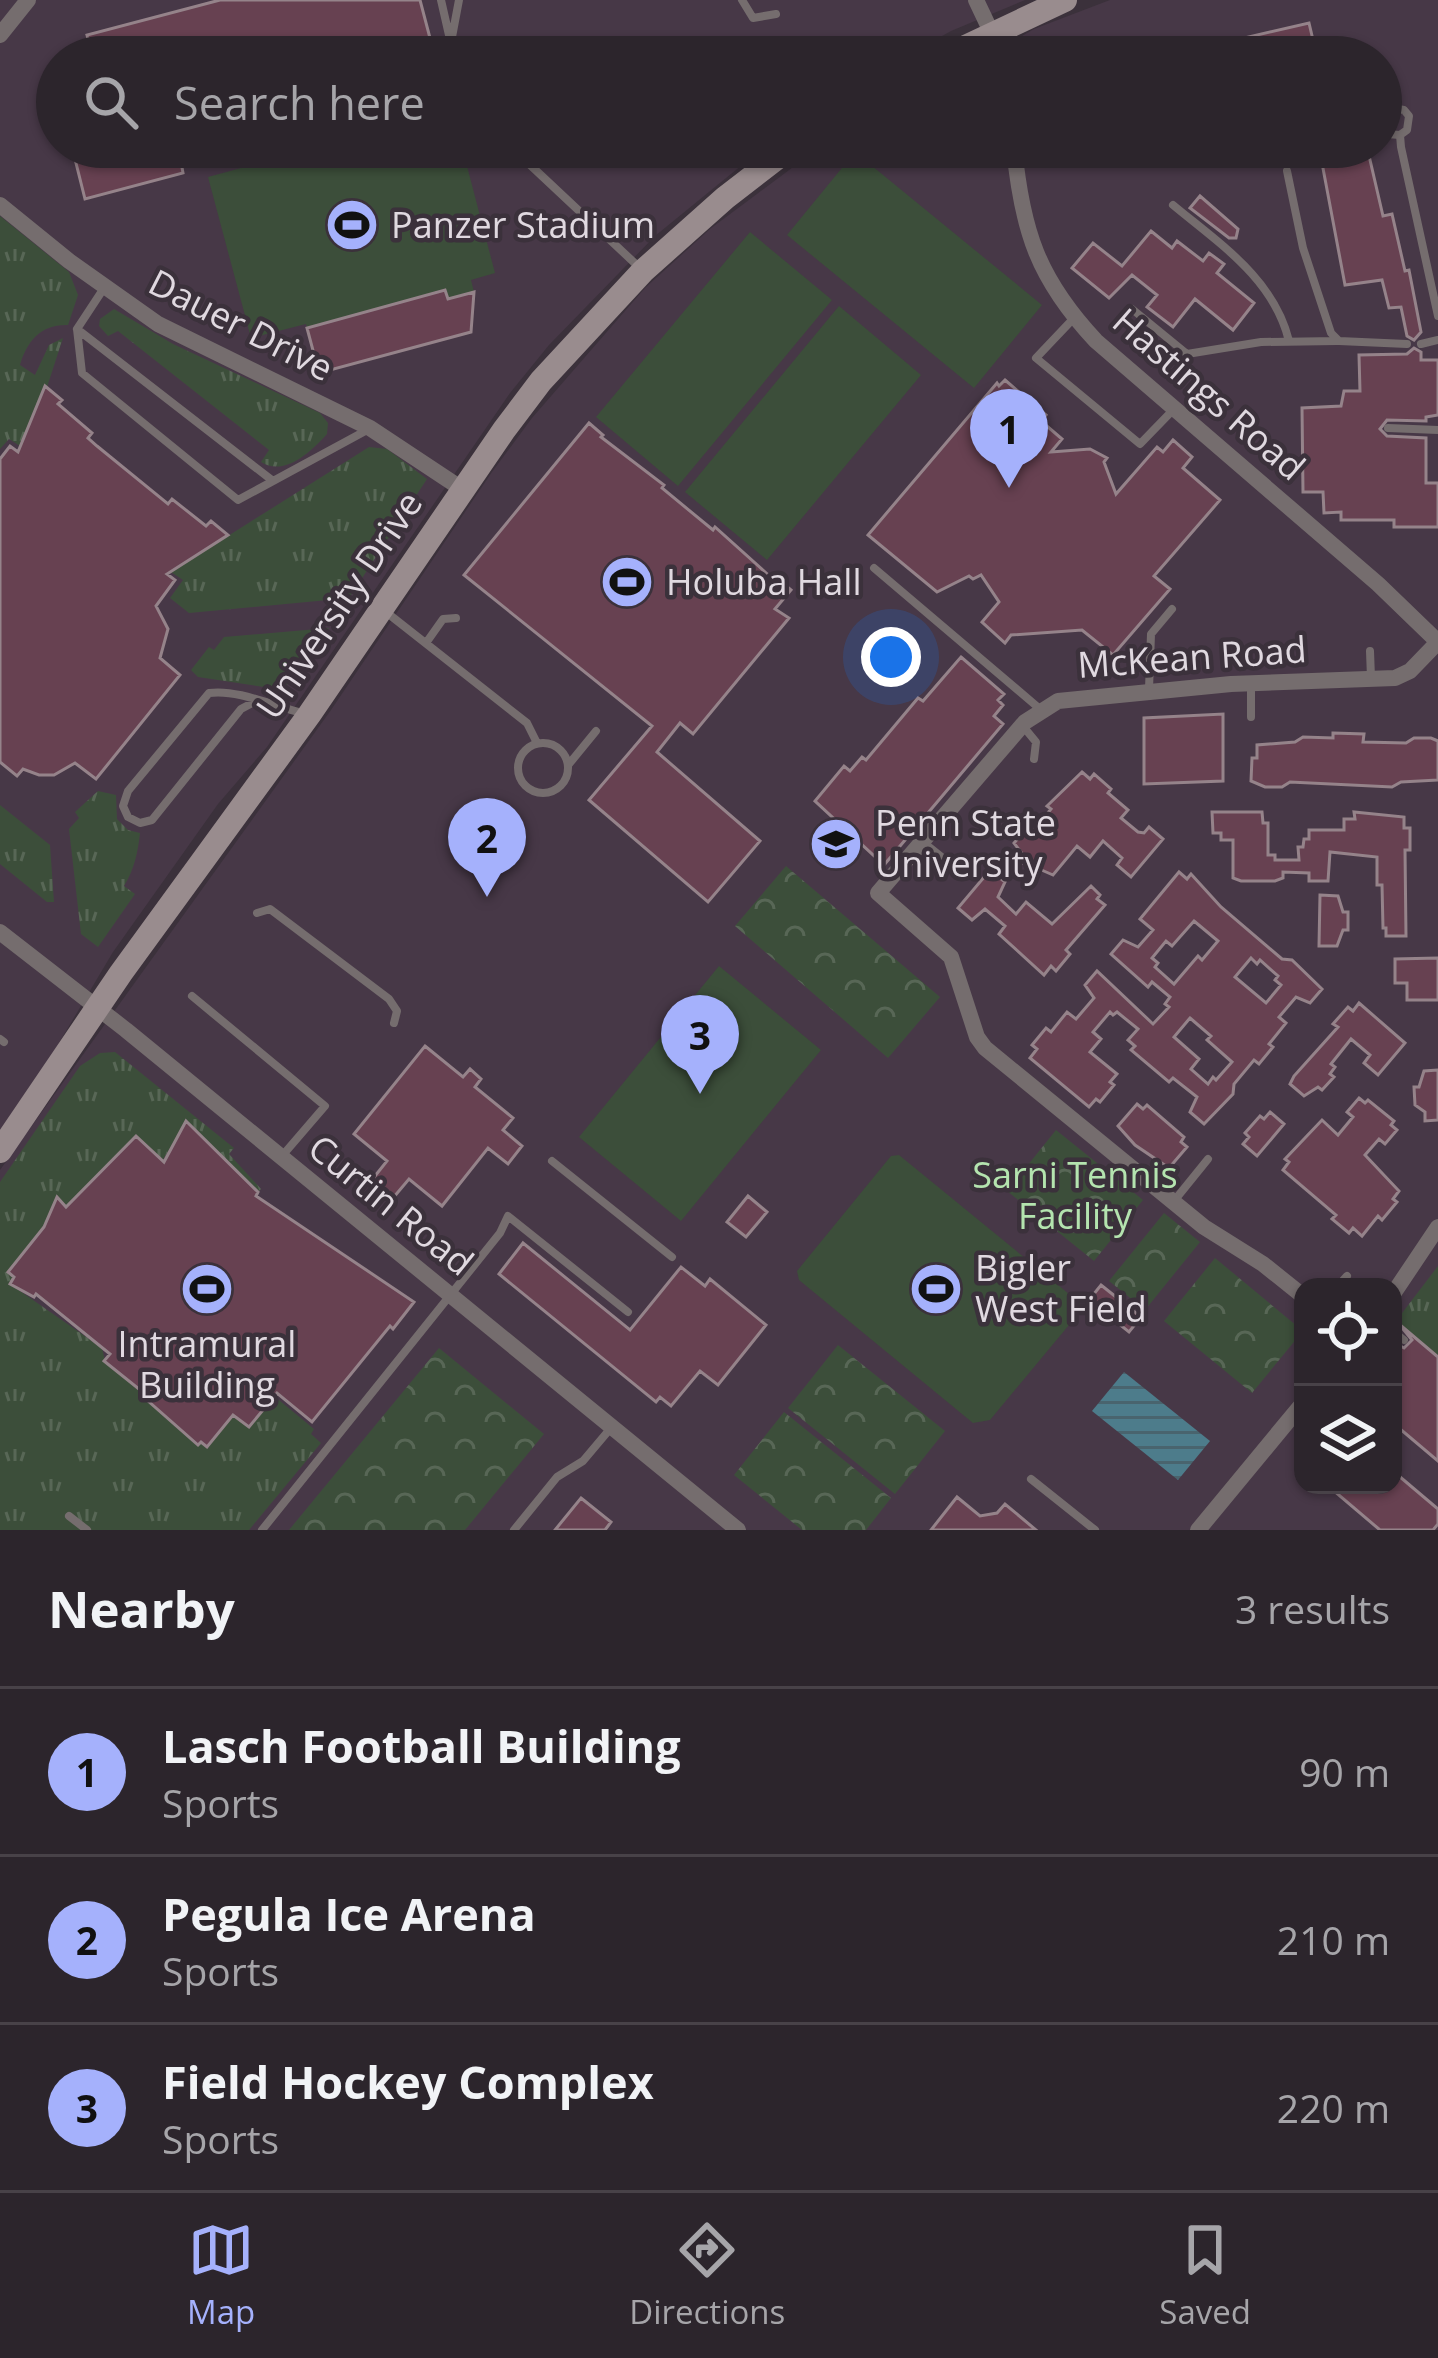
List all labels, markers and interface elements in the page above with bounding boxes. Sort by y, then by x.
search box [36,36,1402,168]
icon: search [78,69,144,135]
text: Search here [174,72,425,133]
sports icon: Panzer Stadium [324,197,380,253]
place label: Panzer Stadium [391,200,655,249]
street label: Dauer Drive [141,257,342,392]
street label: Hastings Road [1103,297,1316,491]
pin: 1 [970,389,1048,488]
street label: University Drive [244,481,433,728]
sports icon: Holuba Hall [599,554,655,610]
place label: Holuba Hall [666,557,861,606]
street label: McKean Road [1076,624,1308,689]
your location [861,627,921,687]
pin: 2 [448,798,526,897]
place label: Penn State University [875,798,1056,888]
school or university icon: Penn State University [808,816,864,872]
pin: 3 [661,995,739,1094]
street label: Curtin Road [299,1123,484,1286]
park label: Sarni Tennis Facility [972,1150,1178,1240]
place label: Bigler West Field [975,1243,1147,1333]
sports icon: Intramural Building [179,1261,235,1317]
sports icon: Bigler West Field [908,1261,964,1317]
map controls [1294,1278,1402,1494]
button: locate [1294,1278,1402,1386]
place label: Intramural Building [118,1319,296,1409]
button: layers [1294,1386,1402,1494]
text: Nearby [48,1573,235,1643]
text: 3 results [1235,1582,1390,1635]
text: Lasch Football Building [162,1715,681,1776]
text: 1 [76,1745,98,1798]
text: 90 m [1299,1745,1390,1798]
text: Sports [162,1776,279,1829]
text: Pegula Ice Arena [162,1883,536,1944]
text: 2 [76,1913,98,1966]
text: 210 m [1277,1913,1390,1966]
text: Sports [162,1944,279,1997]
text: Field Hockey Complex [162,2051,654,2112]
text: 3 [76,2081,98,2134]
text: 220 m [1277,2081,1390,2134]
text: Sports [162,2112,279,2165]
tab: Map [187,2217,255,2334]
tab: Directions [629,2217,785,2334]
tab: Saved [1159,2217,1251,2334]

